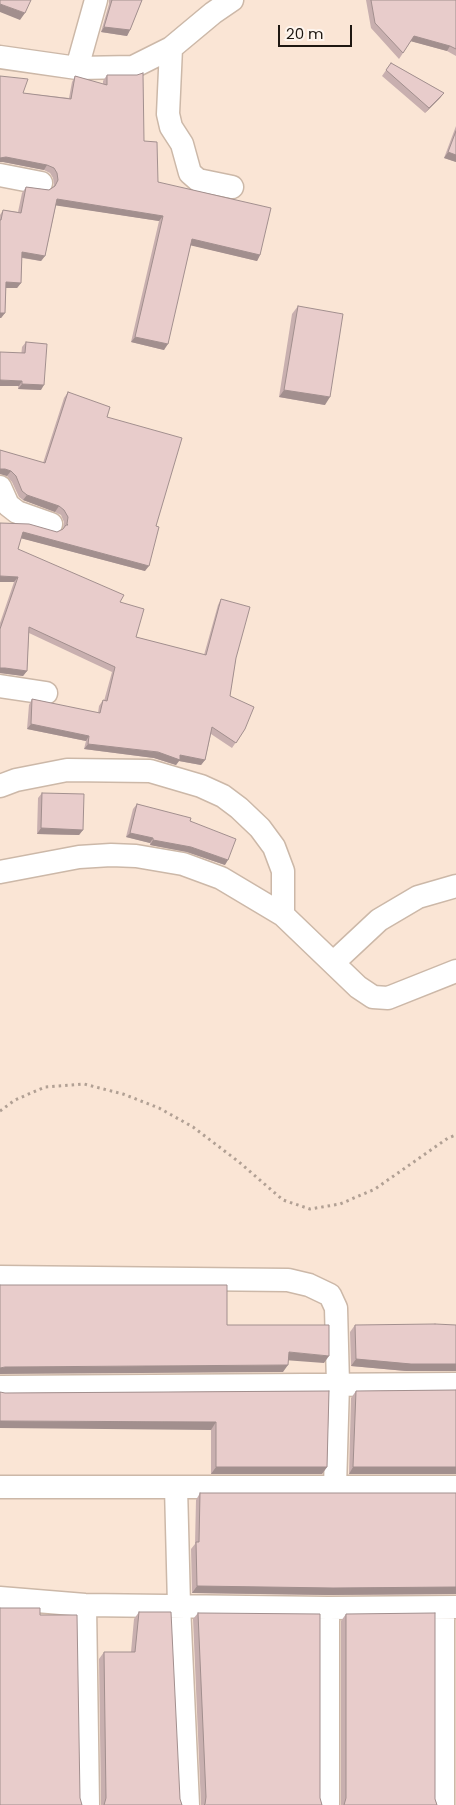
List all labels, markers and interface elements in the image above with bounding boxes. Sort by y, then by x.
scale bar [281,15,355,47]
text: 20 m [286,23,324,44]

